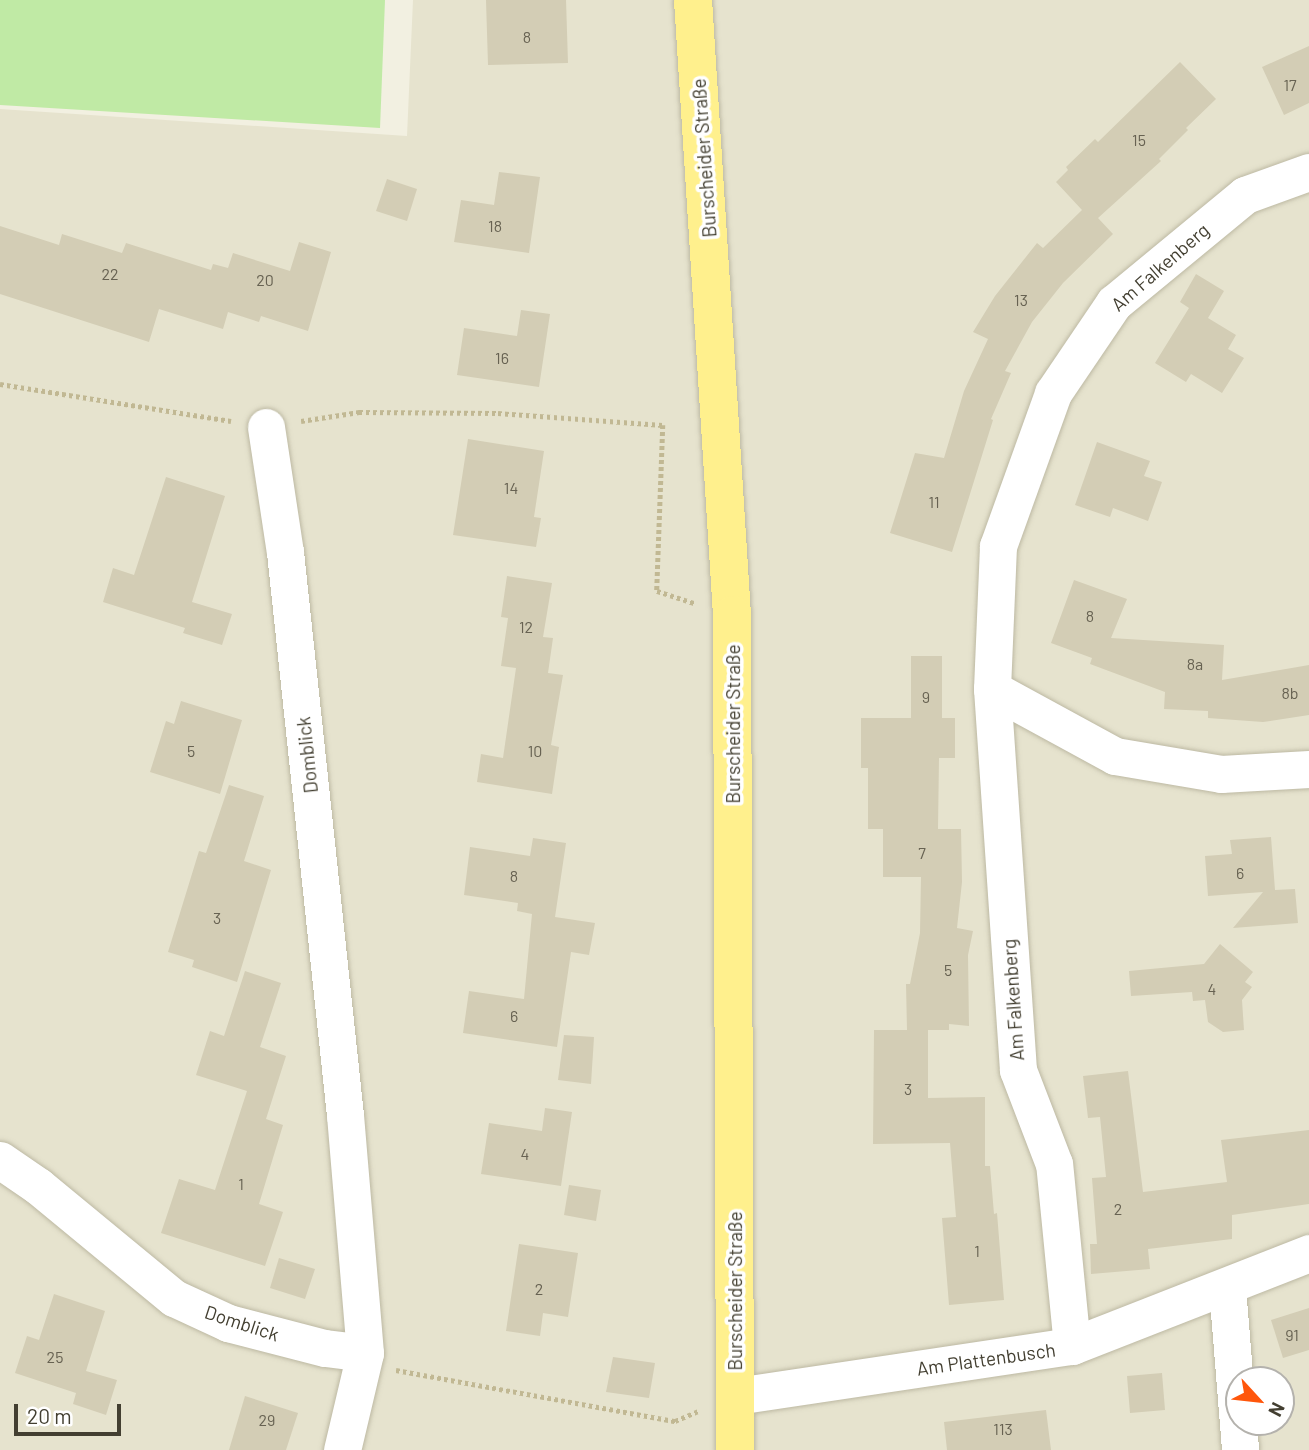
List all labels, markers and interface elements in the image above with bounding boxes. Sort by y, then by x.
house number: 8 [523,27,531,47]
house number: 17 [1283,75,1297,95]
street label: Burscheider Straße [687,78,721,238]
house number: 15 [1132,130,1146,150]
house number: 18 [488,216,502,236]
street label: Am Falkenberg [1106,218,1214,316]
house number: 22 [101,264,119,284]
house number: 20 [256,270,274,290]
house number: 13 [1014,290,1028,310]
house number: 16 [495,348,509,368]
house number: 14 [504,478,518,498]
house number: 11 [928,492,940,512]
house number: 8 [1086,606,1094,626]
house number: 12 [519,617,533,637]
street label: Burscheider Straße [722,644,744,804]
house number: 8a [1187,654,1203,674]
house number: 8b [1281,683,1299,703]
house number: 9 [922,687,930,707]
street label: Domblick [292,716,322,794]
house number: 5 [187,741,195,761]
house number: 10 [528,741,542,761]
house number: 7 [918,843,926,863]
house number: 6 [1236,863,1244,883]
house number: 8 [510,866,518,886]
house number: 3 [213,908,221,928]
street label: Am Falkenberg [997,938,1029,1062]
house number: 5 [944,960,952,980]
house number: 4 [1208,979,1216,999]
house number: 6 [510,1006,518,1026]
house number: 3 [904,1079,912,1099]
house number: 4 [521,1144,529,1164]
house number: 1 [238,1174,244,1194]
house number: 2 [1114,1199,1122,1219]
street label: Burscheider Straße [724,1211,746,1371]
house number: 1 [974,1241,980,1261]
house number: 2 [535,1279,543,1299]
street label: Domblick [202,1300,282,1346]
house number: 91 [1285,1325,1299,1345]
street label: Am Plattenbusch [915,1338,1057,1380]
house number: 25 [47,1347,63,1367]
north arrow [1225,1366,1295,1436]
scale bar [18,1390,124,1434]
text: N [1264,1399,1290,1421]
text: 20 m [27,1403,72,1428]
house number: 29 [259,1410,275,1430]
house number: 113 [993,1419,1013,1439]

